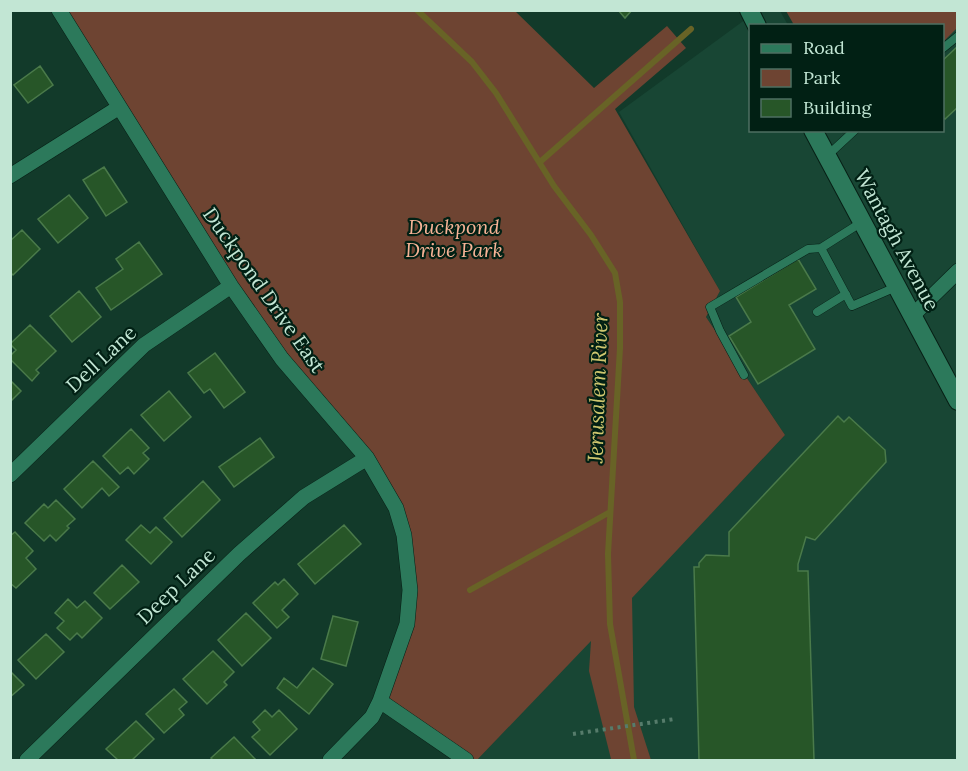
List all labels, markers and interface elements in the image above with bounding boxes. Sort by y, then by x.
legend [749,24,944,132]
text: Road [803,36,845,59]
text: Park [803,66,841,89]
text: Building [803,96,873,119]
street label: Wantagh Avenue [850,165,945,315]
street label: Duckpond Drive East [198,202,331,377]
park label: Duckpond Drive Park [405,214,503,262]
water label: Jerusalem River [581,312,614,465]
street label: Dell Lane [60,320,141,398]
street label: Deep Lane [131,542,220,629]

